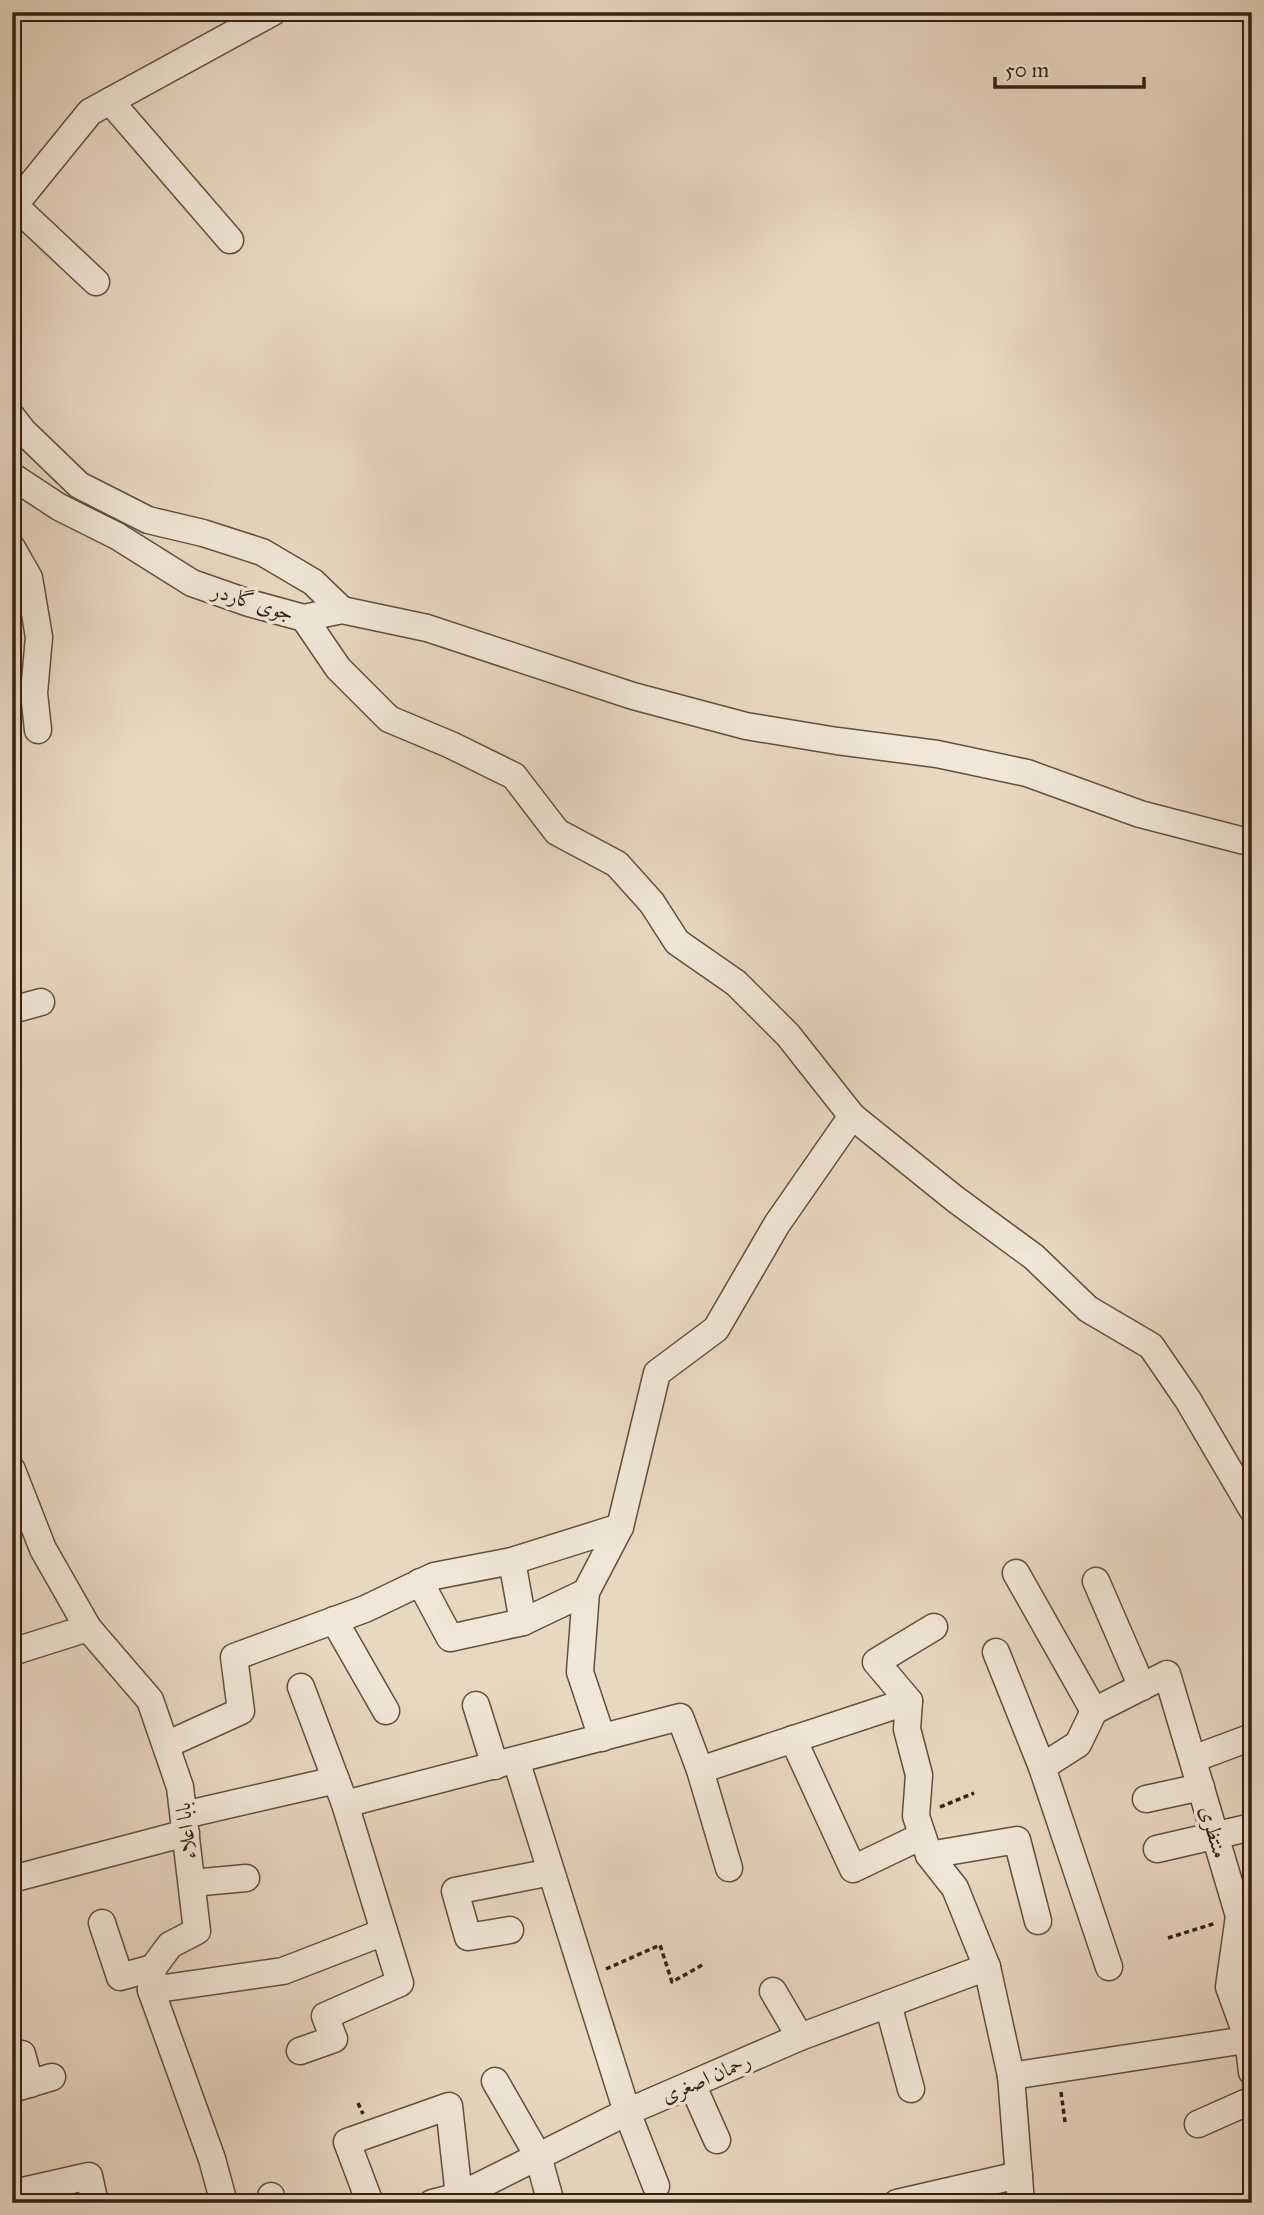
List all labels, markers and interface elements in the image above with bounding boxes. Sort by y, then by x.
scale bar [995,46,1143,90]
text: 50 m [1005,57,1050,83]
street label: جوی گاردر [207,577,297,627]
street label: بابا اعلاء [170,1801,202,1861]
street label: منتظری [1194,1803,1234,1861]
street label: رحمان اصغری [657,2047,755,2109]

